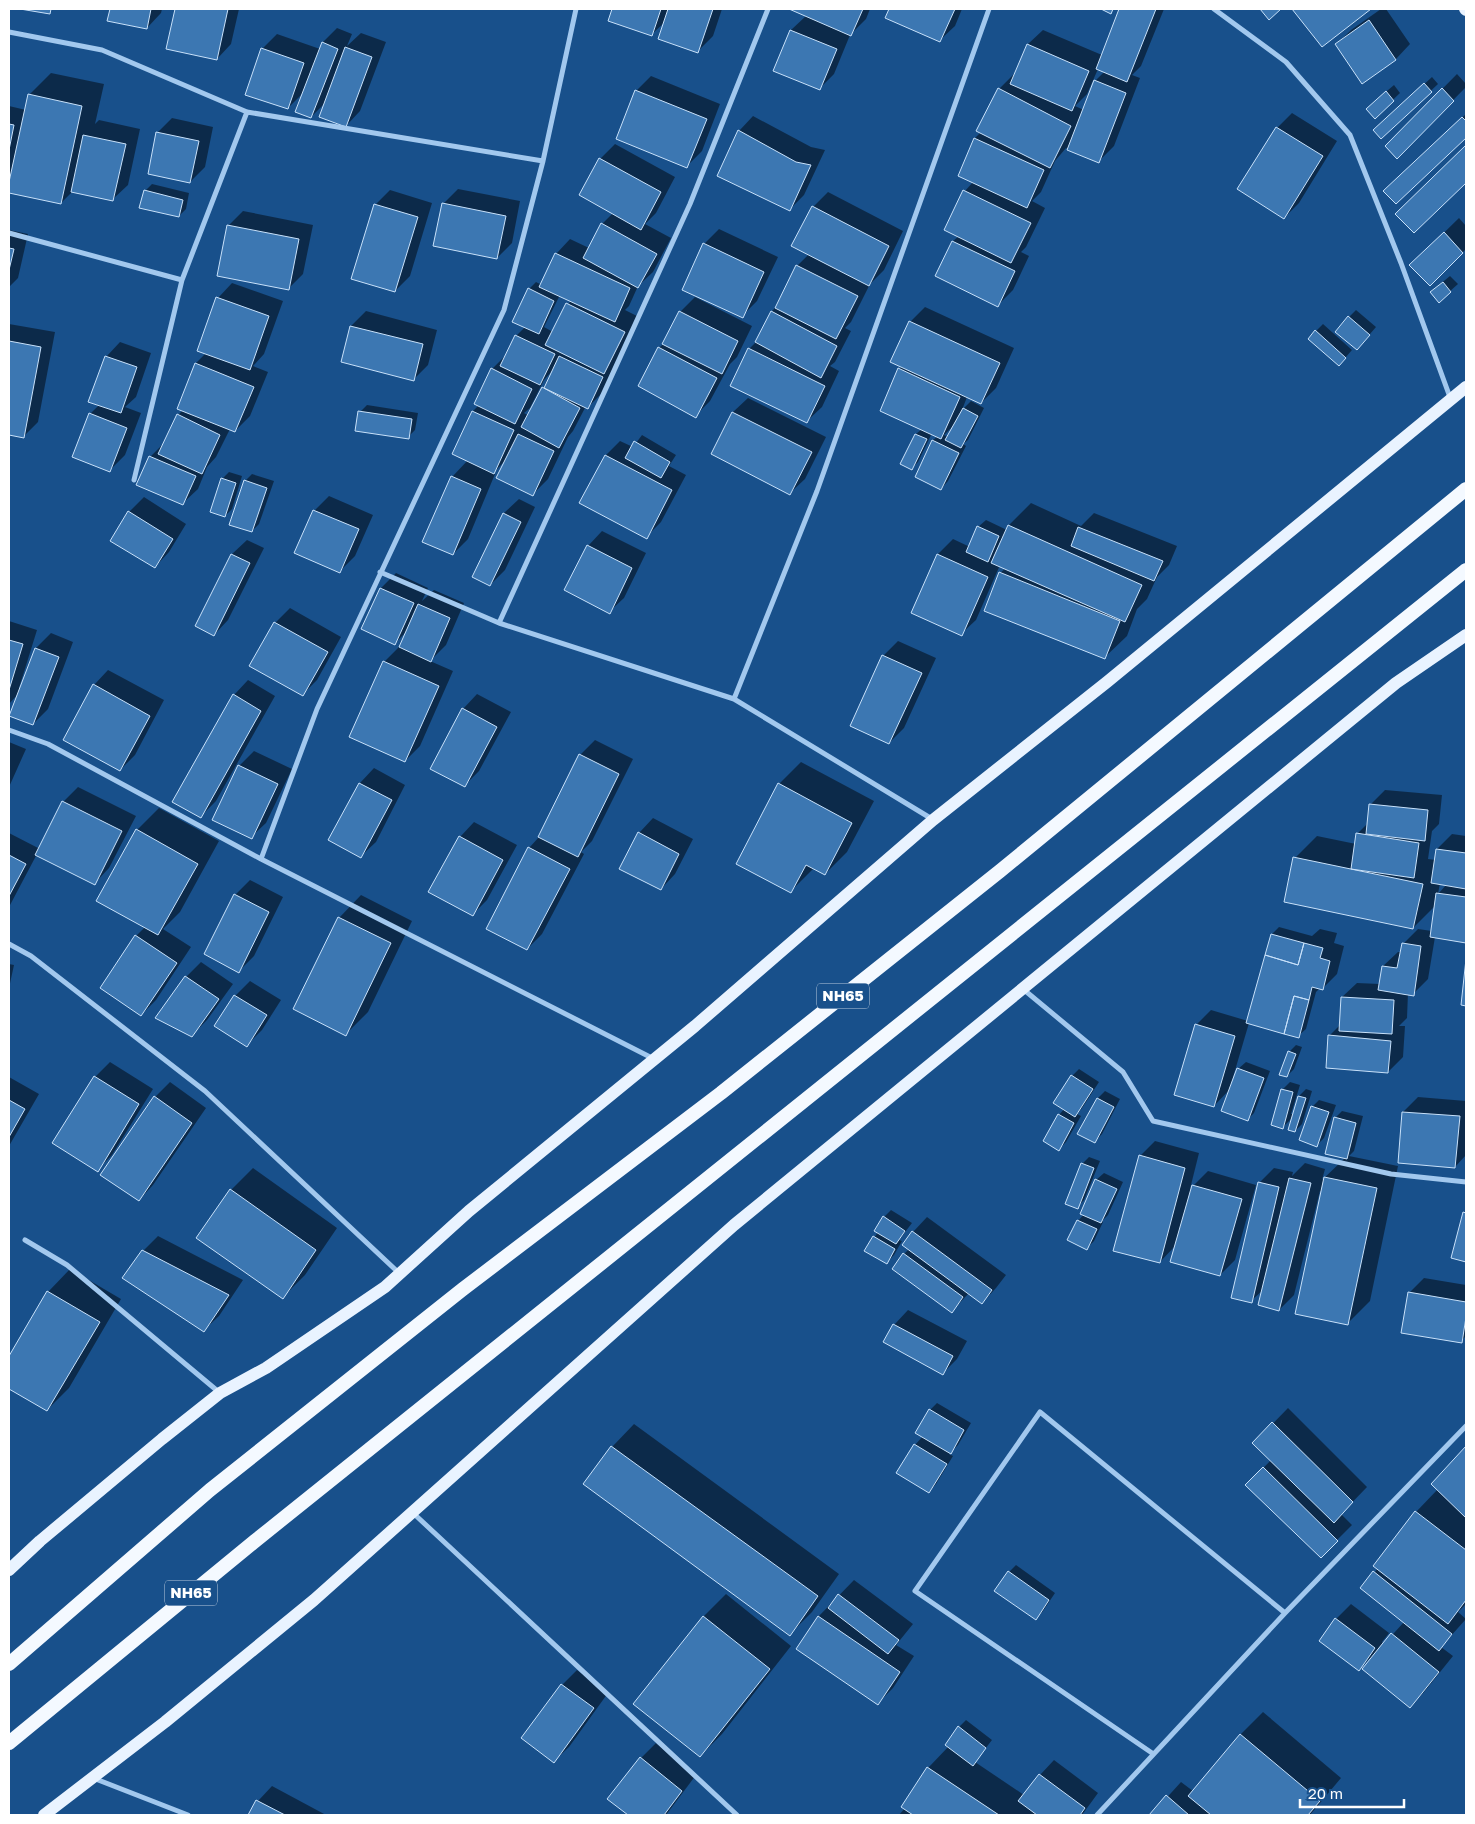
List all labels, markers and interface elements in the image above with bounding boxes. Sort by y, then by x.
road number: NH65 [817,984,869,1008]
road number: NH65 [165,1580,217,1606]
scale bar [1300,1776,1404,1808]
text: 20 m [1308,1784,1343,1802]

